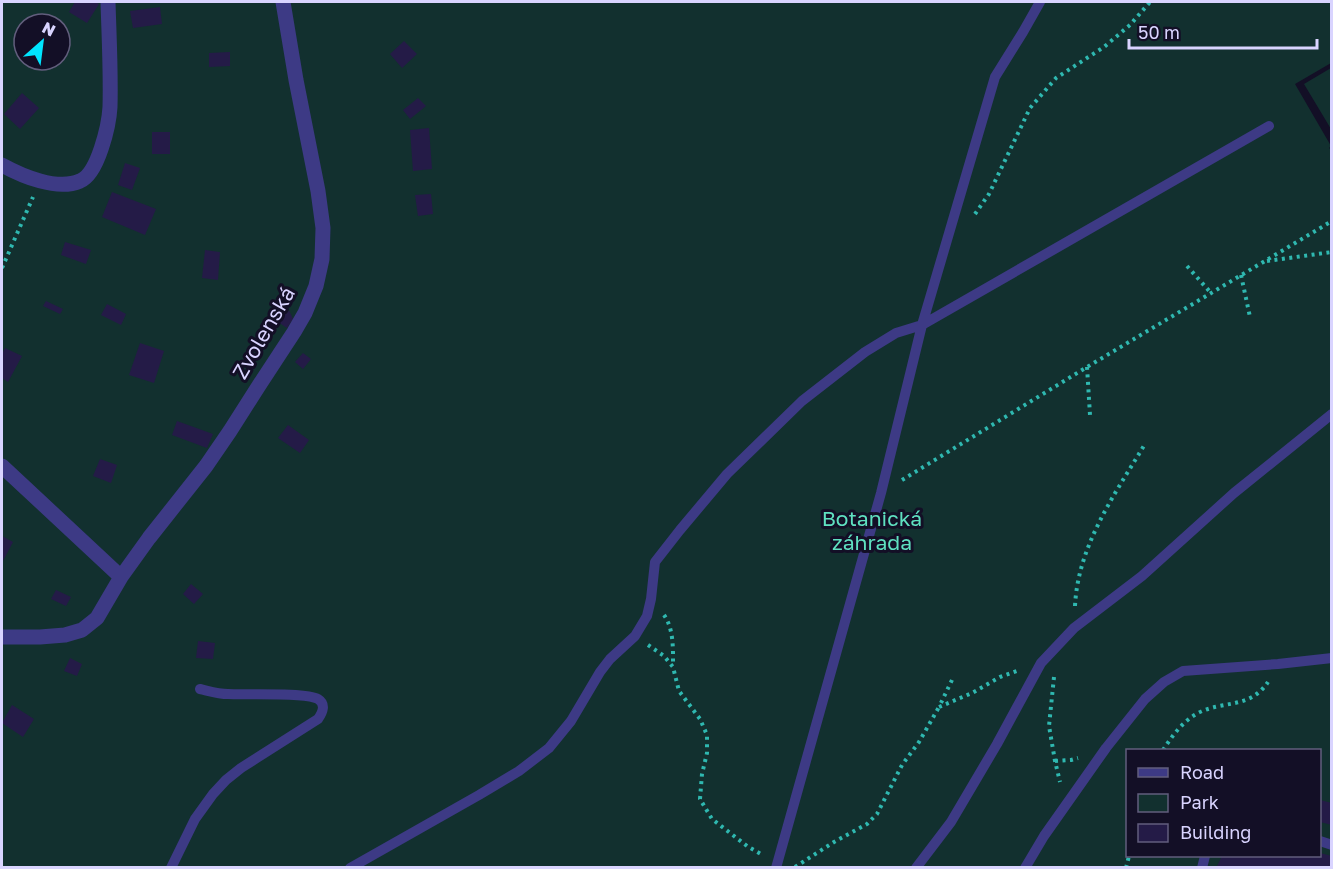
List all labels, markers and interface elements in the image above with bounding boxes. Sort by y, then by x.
north arrow [12,12,72,72]
scale bar [1129,12,1316,50]
text: N [39,17,59,40]
text: 50 m [1138,21,1180,43]
street label: Zvolenská [226,282,300,383]
park label: Botanická záhrada [822,505,922,555]
legend [1126,749,1321,857]
text: Road [1180,761,1224,783]
text: Park [1180,791,1219,813]
text: Building [1180,821,1251,843]

